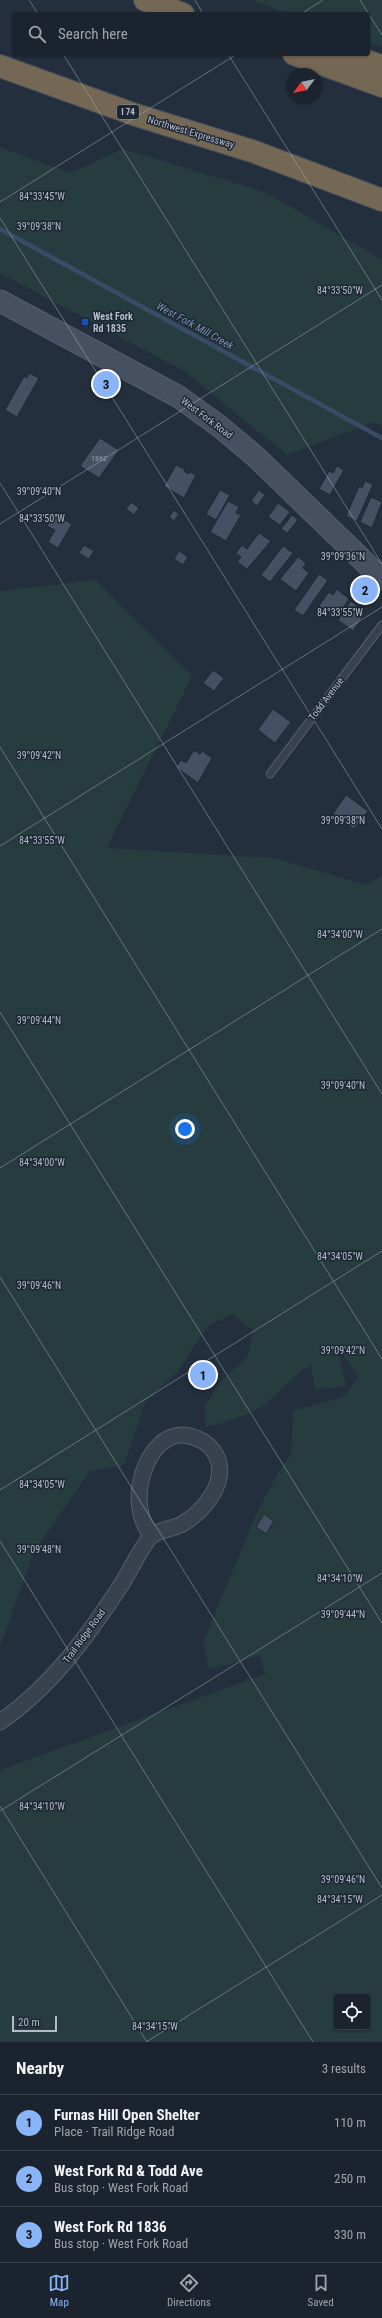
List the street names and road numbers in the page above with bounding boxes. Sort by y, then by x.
road number: I 74 [117,105,139,119]
street label: Northwest Expressway [146,114,236,150]
street label: West Fork Road [179,395,235,441]
street label: Todd Avenue [306,675,346,723]
street label: Trail Ridge Road [61,1607,107,1665]

